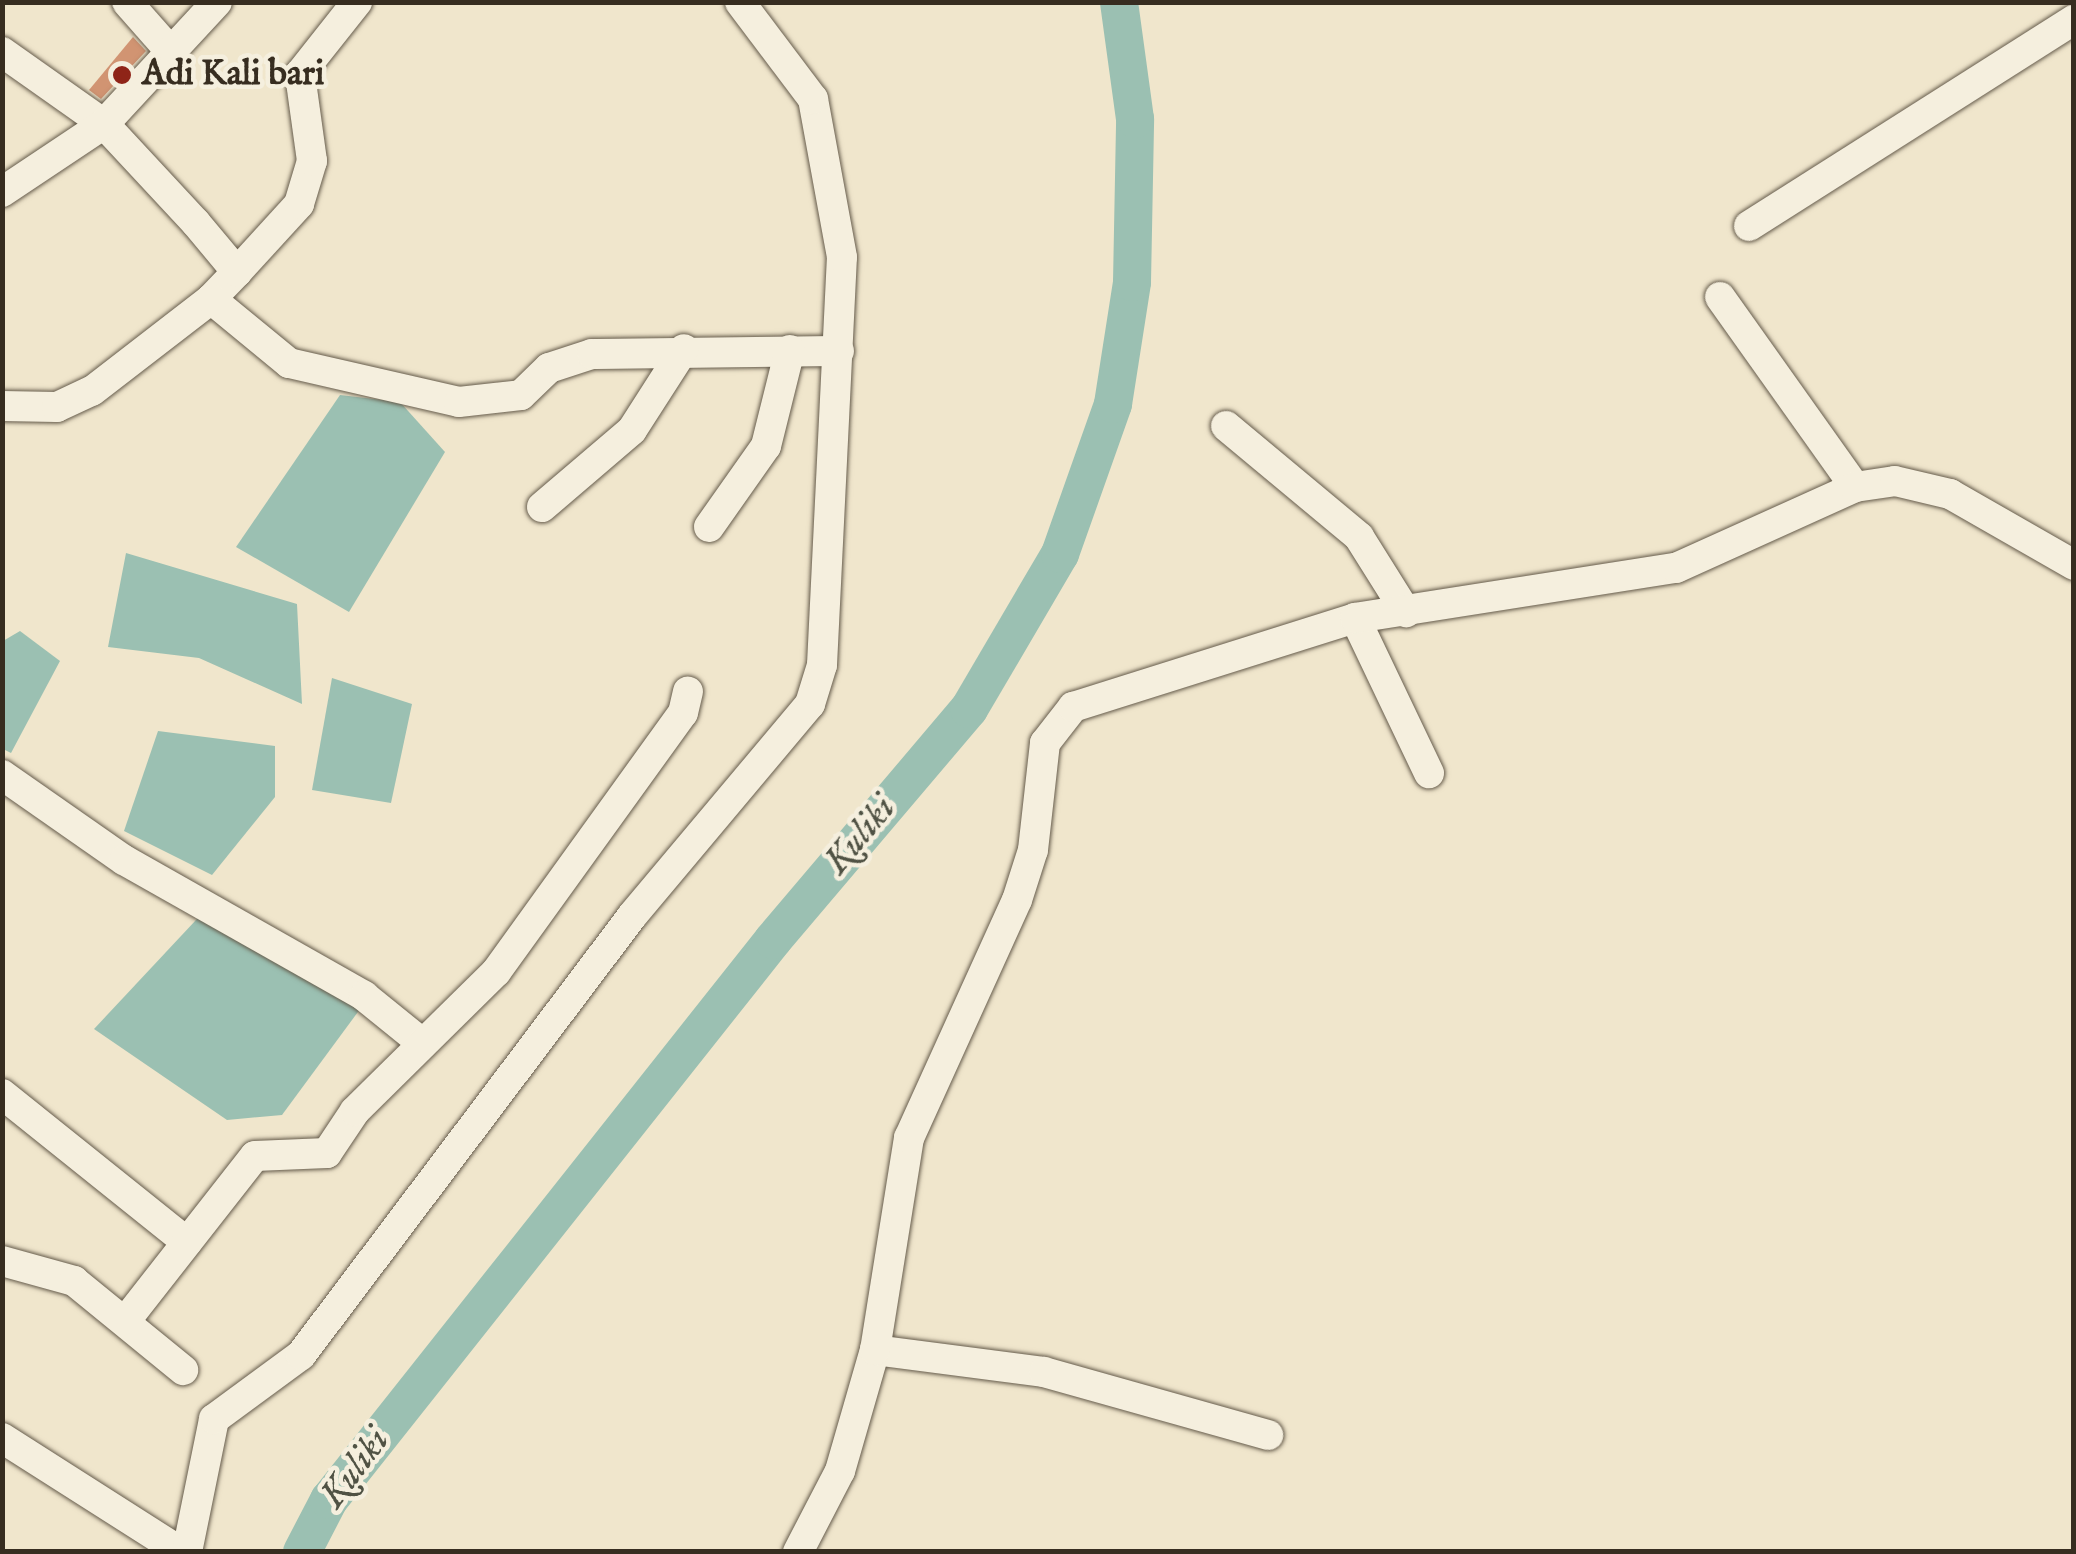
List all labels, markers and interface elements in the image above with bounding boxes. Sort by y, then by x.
place label: Adi Kali bari [142,54,324,96]
marker: Adi Kali bari [111,64,133,86]
water label: Kuliki [815,788,907,884]
water label: Kuliki [311,1420,401,1518]

